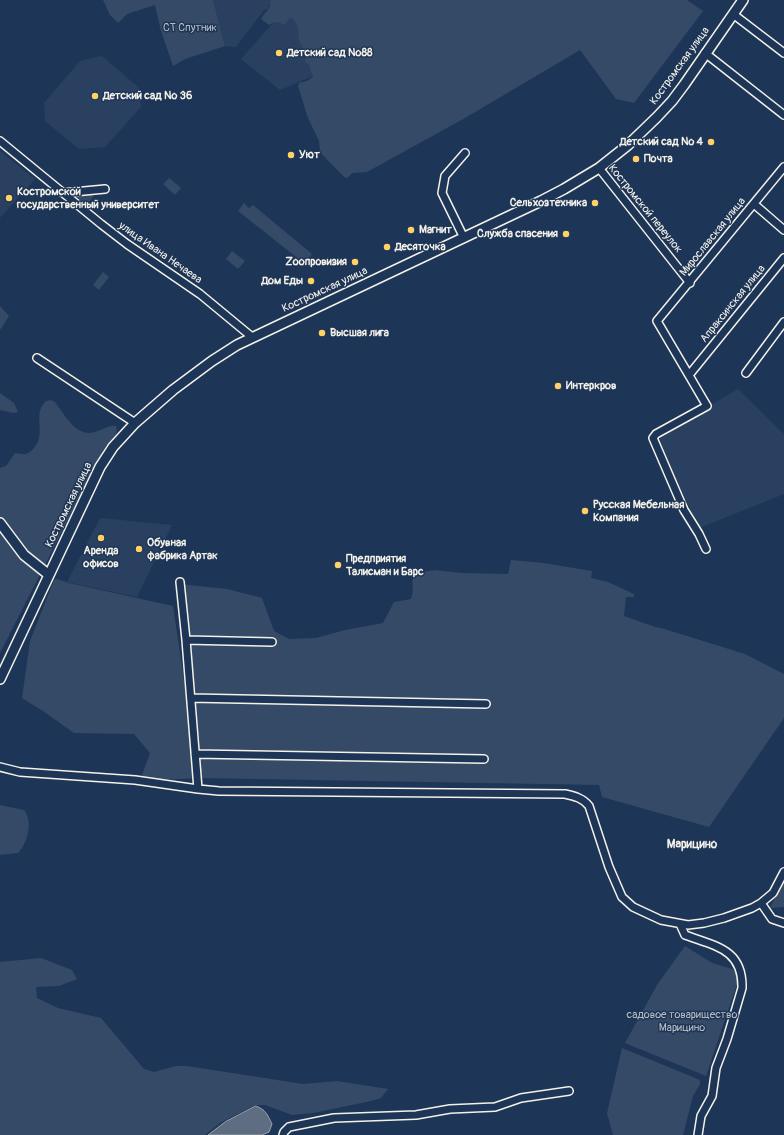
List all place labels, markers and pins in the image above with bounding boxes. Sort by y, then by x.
place label: Детский сад №88 [287,46,372,60]
marker: Детский сад №88 [274,48,284,58]
place label: Детский сад № 36 [103,89,192,103]
marker: Детский сад № 36 [90,91,100,101]
place label: Детский сад № 4 [620,135,703,149]
marker: Детский сад № 4 [706,137,716,147]
place label: Уют [299,148,320,162]
marker: Уют [286,150,296,160]
place label: Почта [644,152,673,166]
marker: Почта [631,154,641,164]
place label: Костромской государственный университет [17,185,159,211]
marker: Костромской государственный университет [4,193,14,203]
place label: Сельхозтехника [510,196,587,210]
marker: Сельхозтехника [590,198,600,208]
place label: Магнит [419,223,452,237]
marker: Магнит [406,225,416,235]
place label: Служба спасения [477,227,558,241]
marker: Служба спасения [561,229,571,239]
place label: Десяточка [395,240,446,254]
marker: Десяточка [382,242,392,252]
place label: Zоопровизия [285,255,347,269]
marker: Zоопровизия [350,257,360,267]
place label: Дом Еды [261,274,303,288]
marker: Дом Еды [306,276,316,286]
place label: Высшая лига [330,326,389,340]
marker: Высшая лига [317,328,327,338]
place label: Интеркров [566,379,616,393]
marker: Интеркров [553,381,563,391]
place label: Русская Мебельная Компания [593,498,684,524]
marker: Русская Мебельная Компания [580,506,590,516]
marker: Аренда офисов [96,533,106,543]
place label: Обувная фабрика Артак [147,536,218,562]
place label: Аренда офисов [83,544,119,570]
marker: Обувная фабрика Артак [134,544,144,554]
place label: Предприятия Талисман и Барс [346,552,424,578]
marker: Предприятия Талисман и Барс [333,560,343,570]

